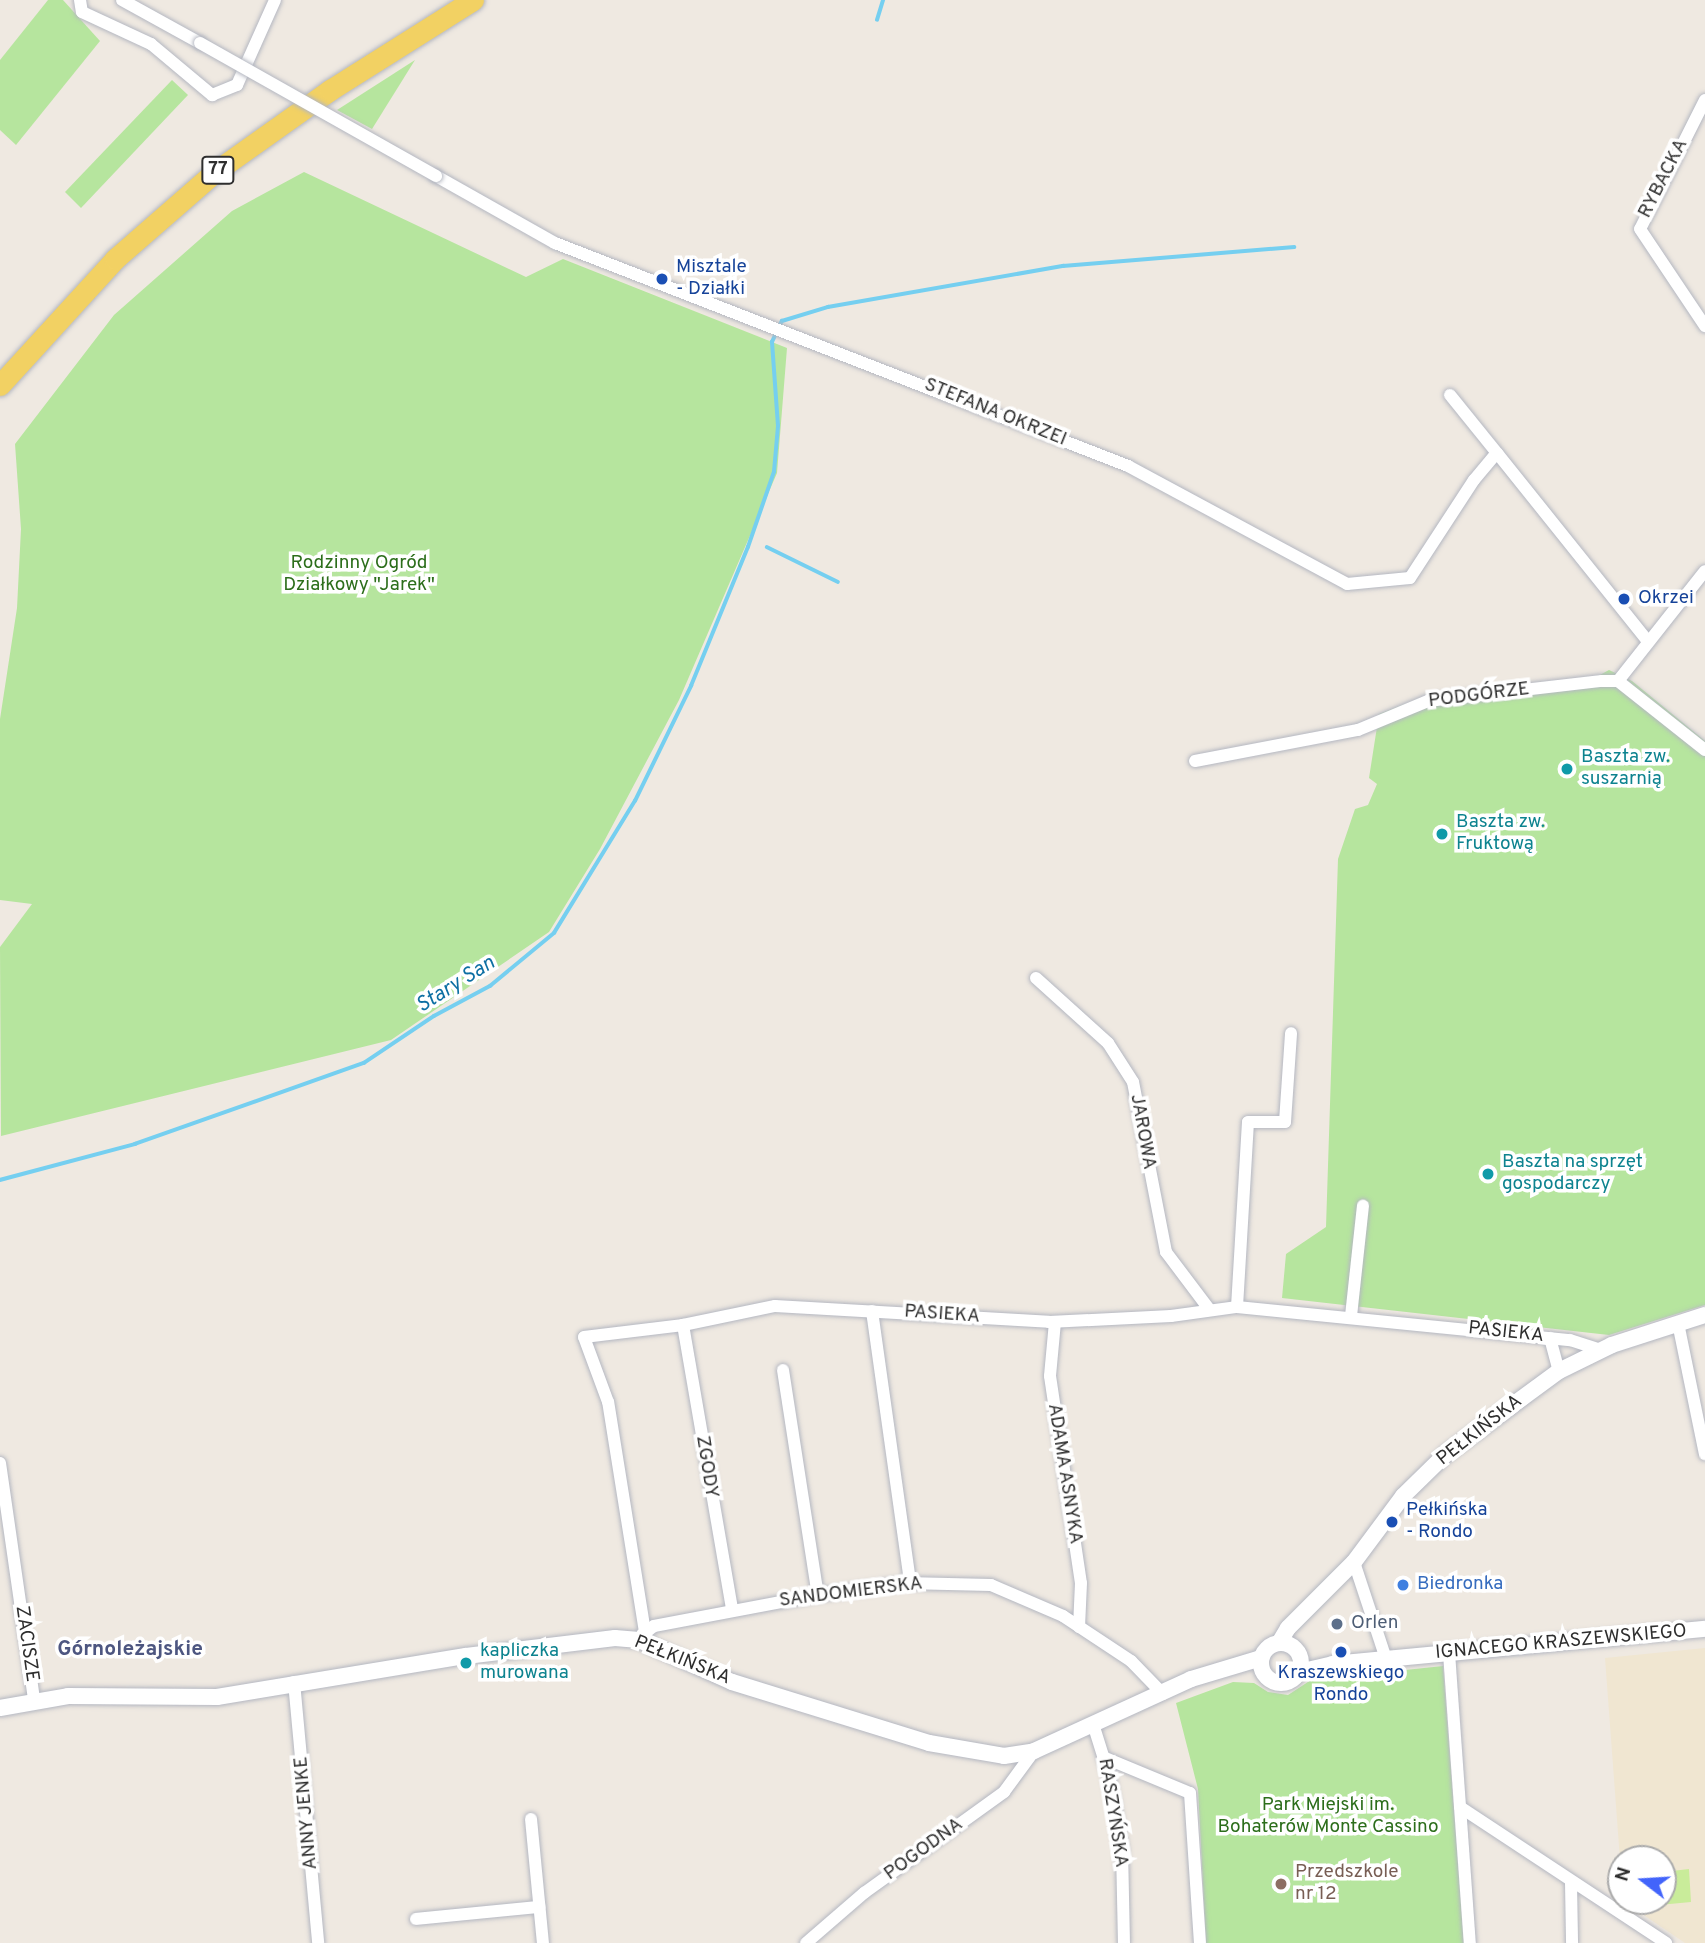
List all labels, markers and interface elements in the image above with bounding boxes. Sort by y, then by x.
street label: RYBACKA [1634,136,1694,222]
road number: 77 [200,155,235,184]
place label: Misztale - Działki [676,257,747,301]
marker: Misztale - Działki [654,271,670,287]
street label: STEFANA OKRZEI [920,374,1070,452]
park label: Rodzinny Ogród Działkowy "Jarek" [283,553,435,597]
place label: Okrzei [1638,588,1694,610]
marker: Okrzei [1616,591,1632,607]
street label: PODGÓRZE [1427,678,1531,714]
place label: Baszta zw. suszarnią [1581,747,1670,791]
marker: Baszta zw. suszarnią [1559,761,1575,777]
place label: Baszta zw. Fruktową [1456,812,1545,856]
marker: Baszta zw. Fruktową [1434,826,1450,842]
water label: Stary San [412,951,500,1019]
street label: JAROWA [1124,1093,1160,1171]
place label: Baszta na sprzęt gospodarczy [1502,1152,1643,1196]
marker: Baszta na sprzęt gospodarczy [1480,1166,1496,1182]
street label: PASIEKA [903,1301,981,1329]
street label: PASIEKA [1467,1318,1545,1348]
street label: PEŁKIŃSKA [1433,1391,1527,1471]
street label: ADAMA ASNYKA [1042,1401,1086,1547]
street label: ZGODY [690,1434,722,1500]
place label: Pełkińska - Rondo [1406,1500,1487,1544]
marker: Pełkińska - Rondo [1384,1514,1400,1530]
street label: SANDOMIERSKA [778,1573,924,1613]
place label: Biedronka [1417,1574,1503,1596]
marker: Biedronka [1395,1577,1411,1593]
street label: ZACISZE [9,1604,43,1684]
place label: Orlen [1351,1613,1398,1635]
marker: Orlen [1329,1616,1345,1632]
street label: IGNACEGO KRASZEWSKIEGO [1434,1621,1688,1665]
street label: PEŁKIŃSKA [630,1631,734,1691]
district label: Górnoleżajskie [57,1637,203,1663]
place label: kapliczka murowana [480,1641,569,1685]
marker: Kraszewskiego Rondo [1333,1644,1349,1660]
marker: kapliczka murowana [458,1655,474,1671]
place label: Kraszewskiego Rondo [1278,1663,1404,1707]
street label: ANNY JENKE [291,1755,323,1871]
street label: RASZYŃSKA [1092,1757,1132,1869]
park label: Park Miejski im. Bohaterów Monte Cassino [1217,1795,1439,1839]
street label: POGODNA [880,1814,968,1886]
north arrow [1607,1845,1677,1915]
place label: Przedszkole nr 12 [1295,1862,1398,1906]
text: N [1610,1864,1637,1884]
marker: Przedszkole nr 12 [1273,1876,1289,1892]

